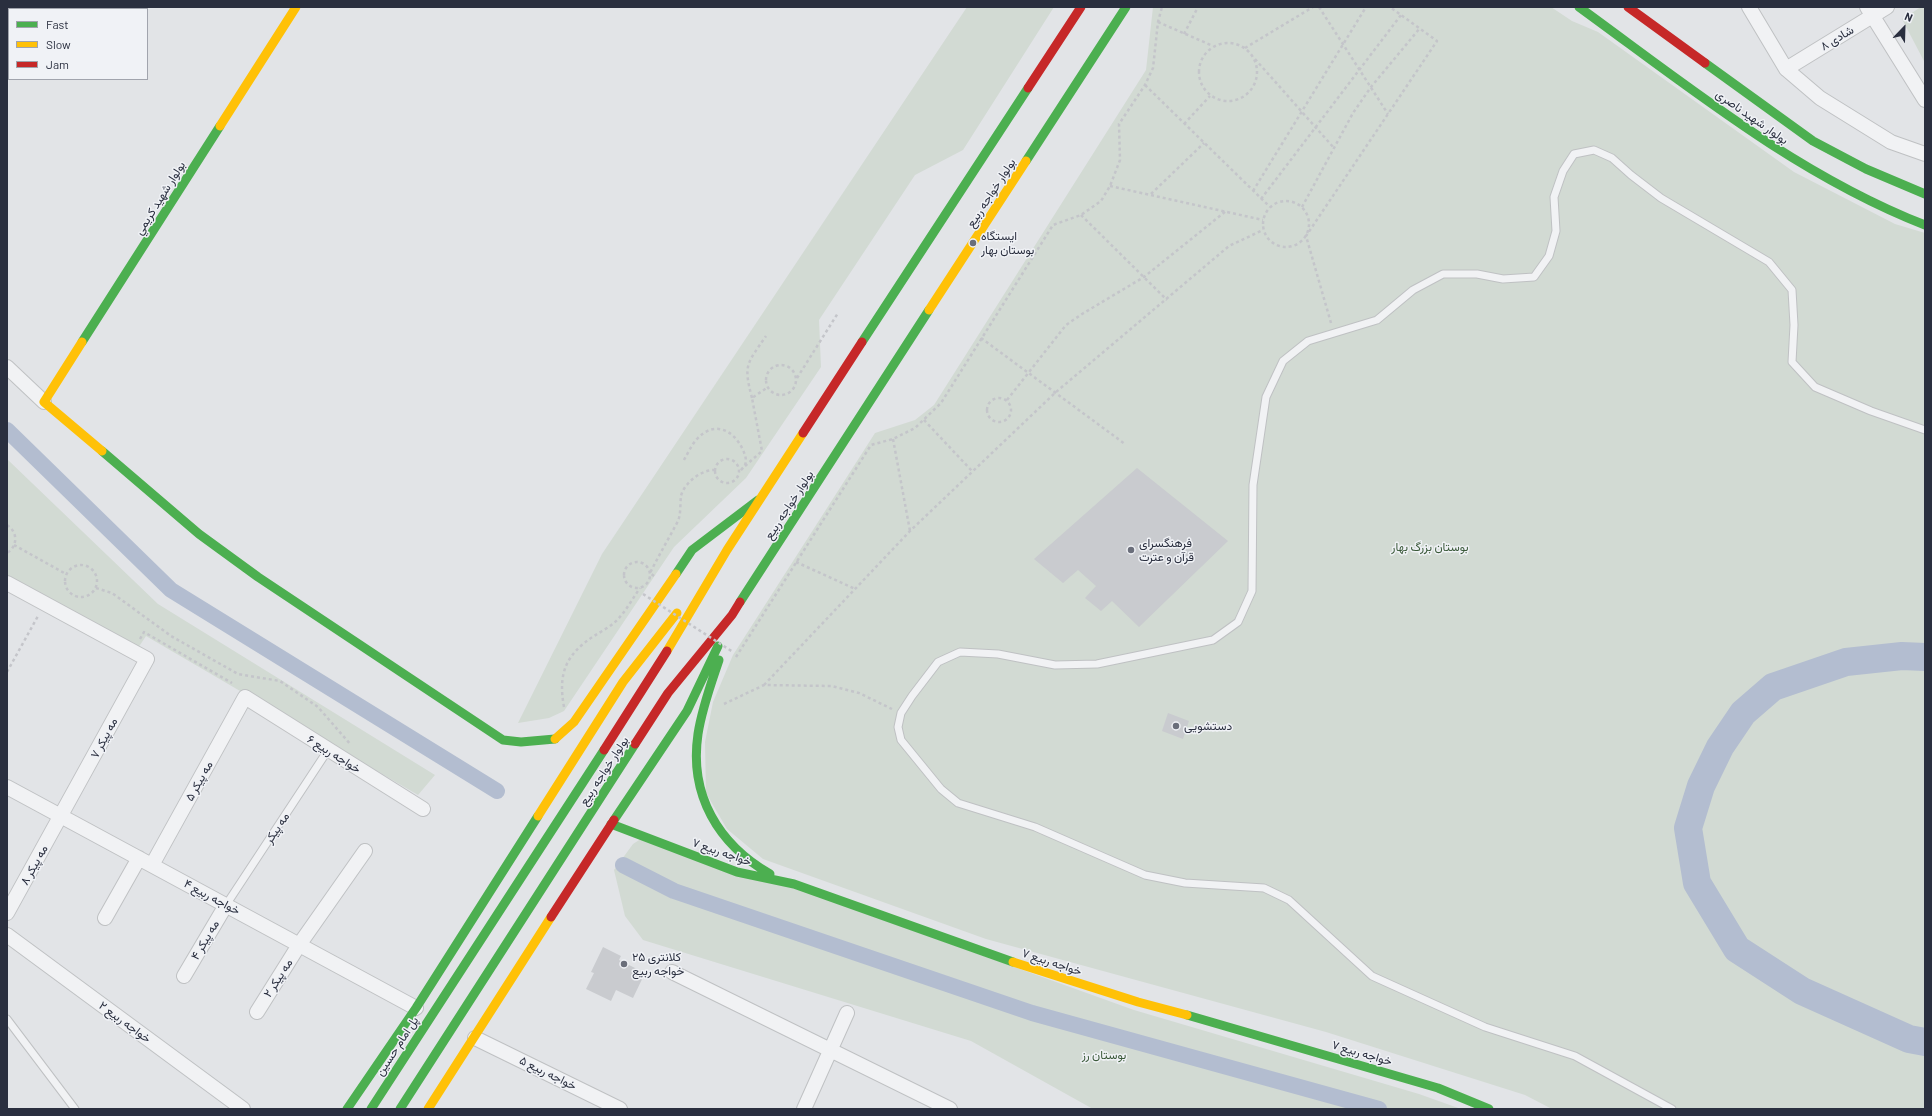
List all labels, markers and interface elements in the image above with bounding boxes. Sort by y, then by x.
legend [8,8,148,80]
north arrow [1884,8,1924,48]
text: N [1903,9,1915,24]
text: Fast [46,17,69,31]
street label: شادی ۸ [1818,22,1856,54]
text: Slow [46,37,71,51]
text: Jam [46,57,69,71]
street label: بولوار شهید ناصری [1713,87,1791,147]
street label: بولوار خواجه ربیع [963,156,1019,230]
street label: بولوار شهيد كريمي [132,159,188,237]
place label: ایستگاه بوستان بهار [981,229,1034,257]
marker: ایستگاه بوستان بهار [968,238,978,248]
street label: بولوار خواجه ربیع [761,468,817,542]
place label: فرهنگسرای قرآن و عترت [1139,536,1194,564]
park label: بوستان بزرگ بهار [1391,540,1469,554]
marker: فرهنگسرای قرآن و عترت [1126,545,1136,555]
street label: مه پیکر ۷ [87,715,121,761]
place label: دستشویی [1184,719,1232,733]
marker: دستشویی [1171,721,1181,731]
street label: خواجه ربیع ۶ [304,732,364,776]
street label: بولوار خواجه ربیع [576,734,632,808]
street label: مه پیکر ۵ [182,758,216,804]
street label: مه پیکر [261,810,293,846]
street label: خواجه ربیع ۷ [690,835,754,869]
street label: مه پیکر ۸ [17,842,51,888]
street label: خواجه ربیع ۴ [181,876,243,918]
street label: مه پیکر ۴ [188,918,222,962]
street label: خواجه ربیع ۷ [1020,946,1084,978]
place label: کلانتری ٢۵ خواجه ربیع [632,950,684,978]
street label: مه پیکر ۲ [260,956,296,1000]
marker: کلانتری ٢۵ خواجه ربیع [619,959,629,969]
street label: خواجه ربیع ۲ [96,998,154,1046]
street label: پل امام حسین [372,1014,422,1078]
street label: خواجه ربیع ۷ [1330,1038,1394,1068]
park label: بوستان رز [1082,1048,1126,1062]
street label: خواجه ربیع ۵ [517,1053,579,1093]

